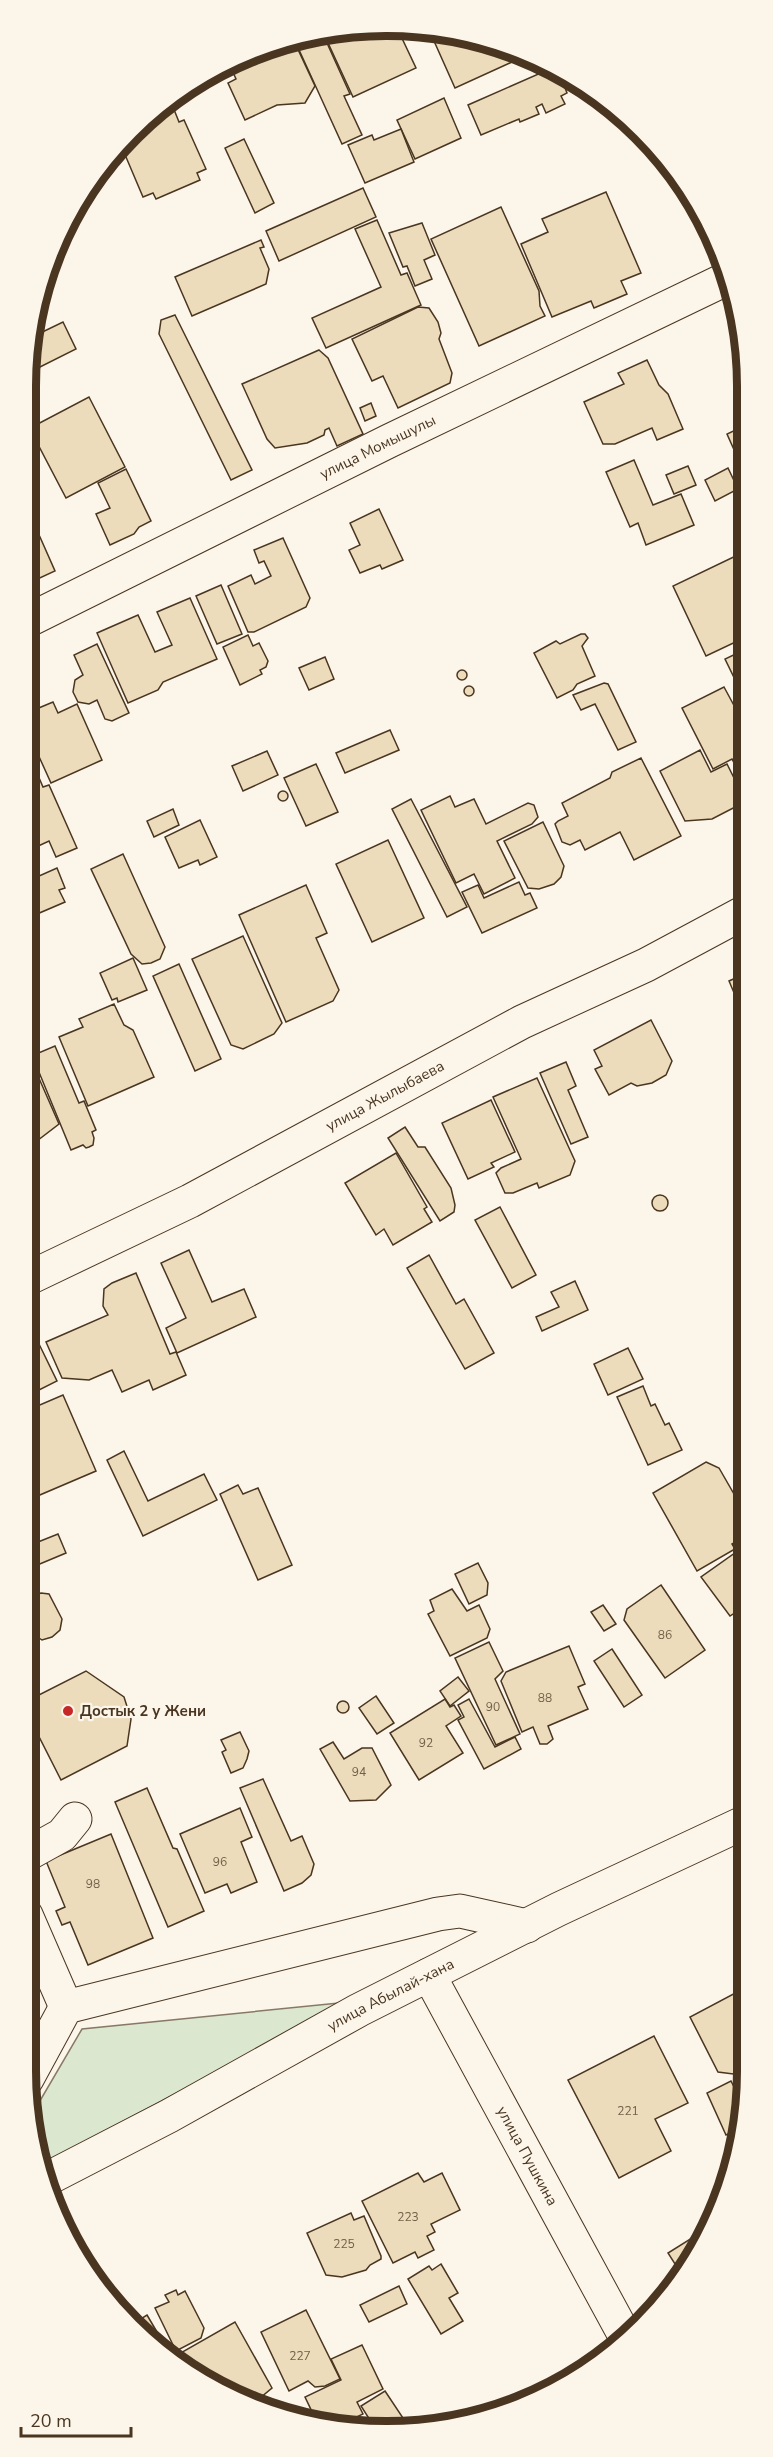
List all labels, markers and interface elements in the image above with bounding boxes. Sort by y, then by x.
street label: улица Момышулы [316,410,439,484]
street label: улица Жылыбаева [322,1056,448,1136]
house number: 86 [658,1627,672,1643]
house number: 88 [538,1690,552,1706]
house number: 90 [486,1699,500,1715]
place label: Достык 2 у Жени [80,1701,206,1721]
marker: Достык 2 у Жени [61,1704,75,1718]
house number: 92 [419,1735,433,1751]
house number: 94 [352,1764,366,1780]
house number: 96 [213,1854,227,1870]
house number: 98 [86,1876,100,1892]
street label: улица Абылай-хана [324,1954,457,2036]
street label: улица Пушкина [492,2103,562,2209]
house number: 221 [617,2103,639,2119]
house number: 223 [397,2209,419,2225]
house number: 225 [333,2236,355,2252]
house number: 227 [289,2348,311,2364]
scale bar [21,2400,130,2438]
text: 20 m [30,2409,72,2433]

